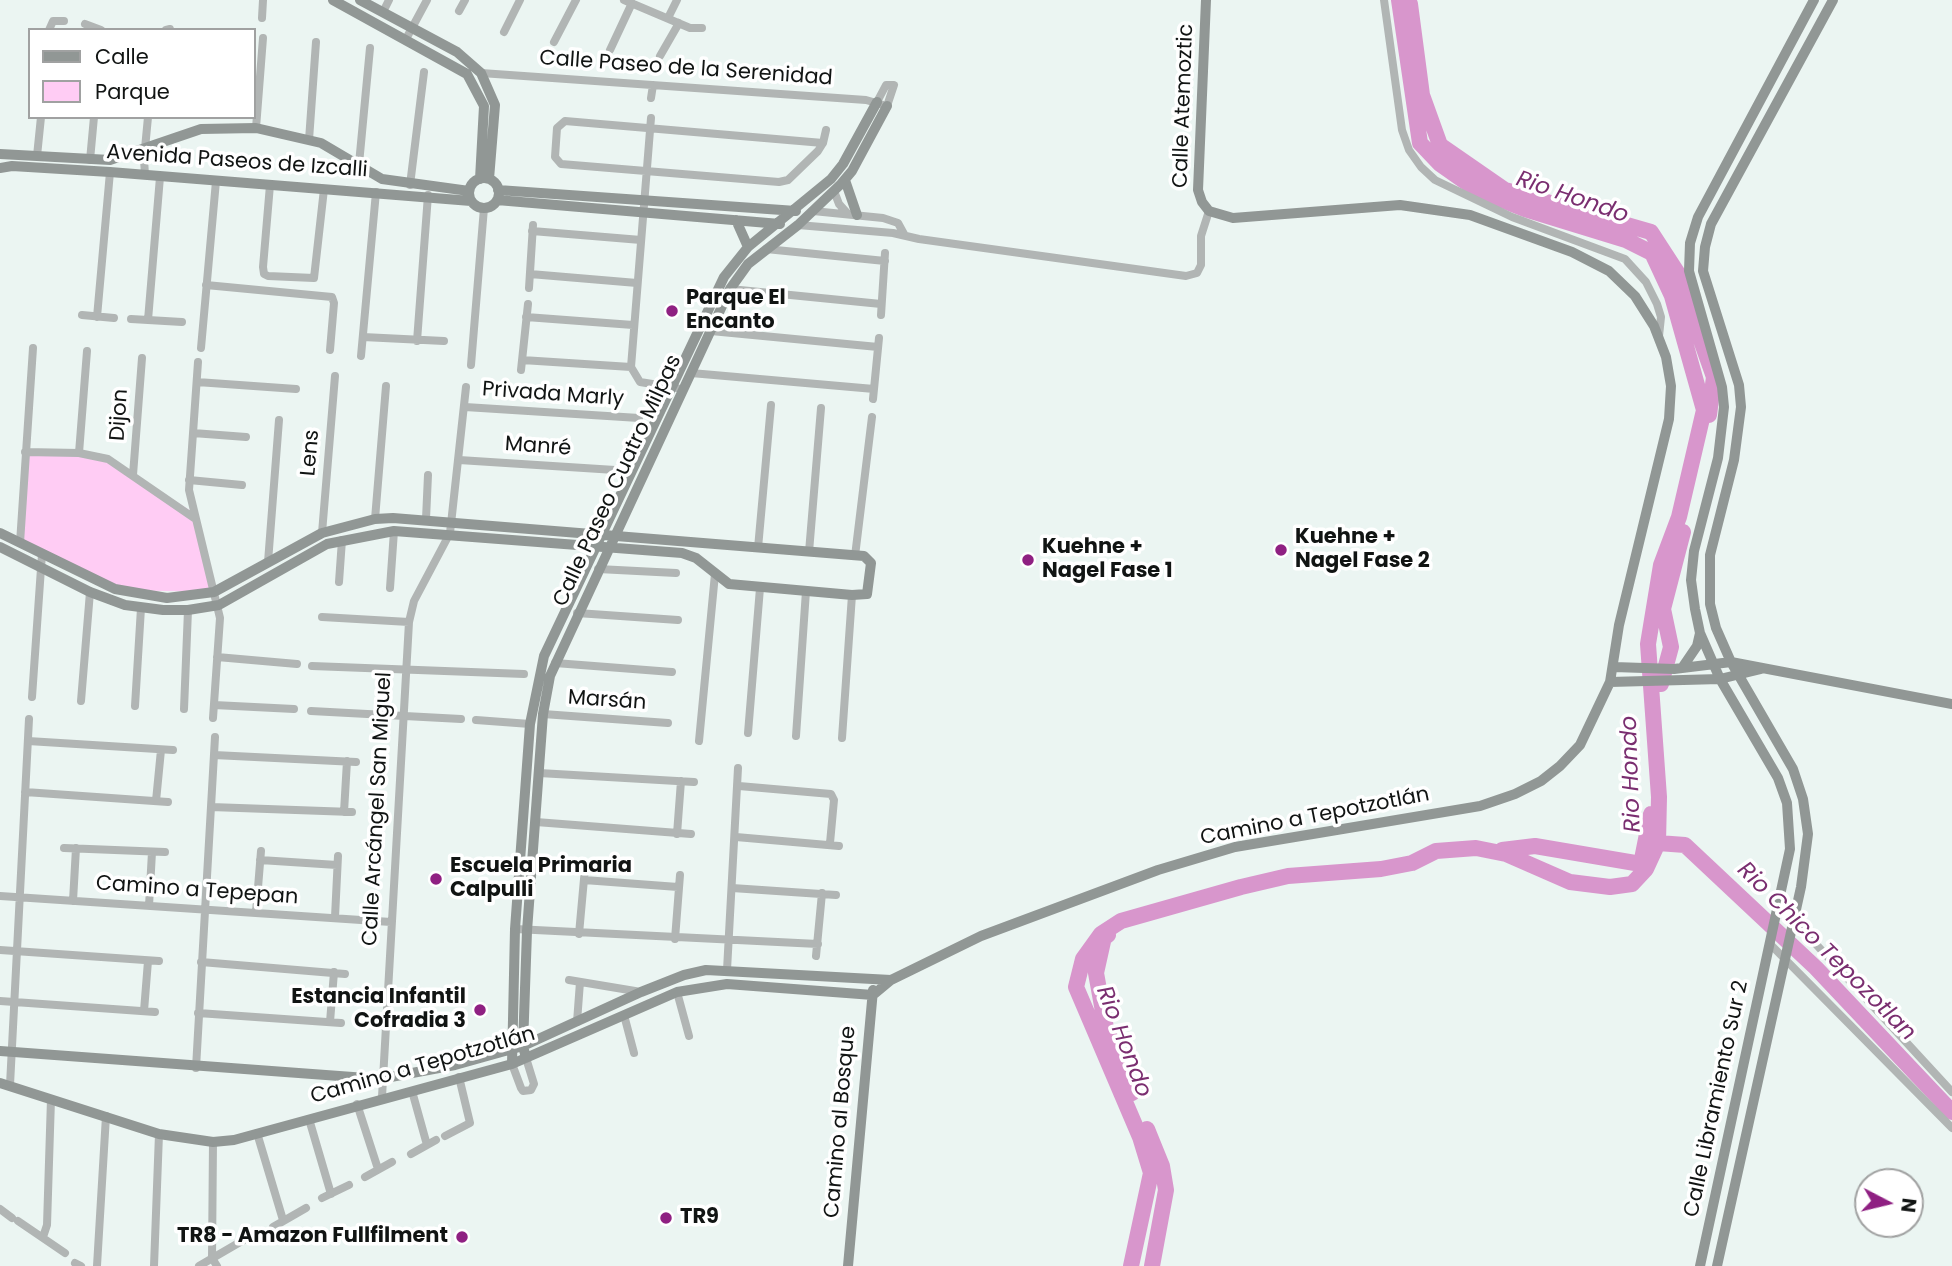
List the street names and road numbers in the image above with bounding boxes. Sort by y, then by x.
street label: Calle Atemoztic [1169,23,1199,189]
street label: Calle Paseo de la Serenidad [539,46,833,92]
street label: Avenida Paseos de Izcalli [105,140,369,184]
street label: Calle Paseo Cuatro Milpas [548,351,688,611]
street label: Privada Marly [481,377,625,413]
street label: Dijon [106,388,134,442]
street label: Lens [296,429,326,477]
street label: Manré [504,432,572,462]
street label: Calle Arcángel San Miguel [358,671,398,947]
street label: Marsán [567,686,647,716]
street label: Camino a Tepotzotlán [1198,782,1432,852]
street label: Camino a Tepepan [95,871,299,911]
street label: Calle Libramiento Sur 2 [1680,978,1754,1220]
street label: Camino a Tepotzotlán [308,1022,538,1110]
street label: Camino al Bosque [820,1025,862,1219]

